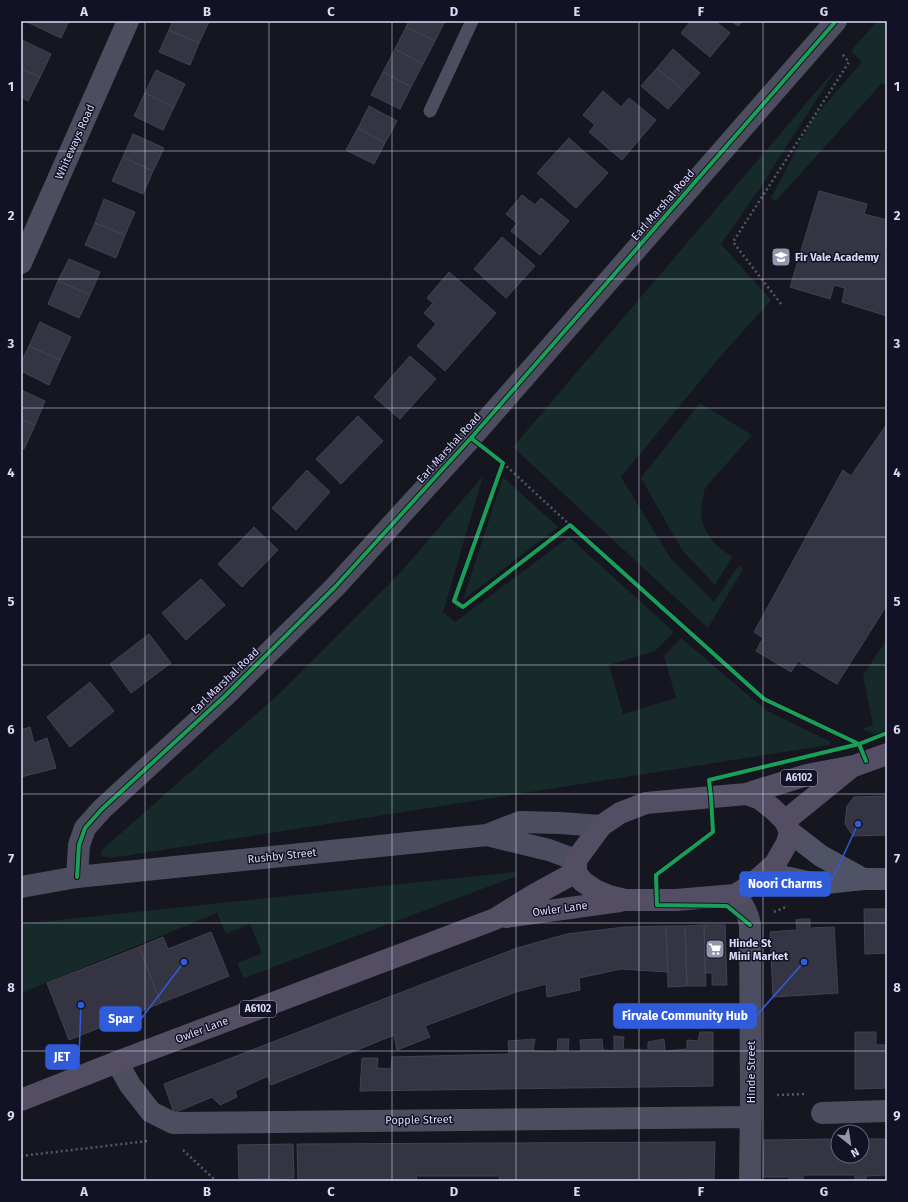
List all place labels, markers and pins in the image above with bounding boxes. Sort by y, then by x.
school or university icon: Fir Vale Academy [770,246,792,268]
place label: Fir Vale Academy [795,251,879,264]
callout: Noori Charms [740,872,830,896]
place label: Hinde St Mini Market [729,937,789,963]
supermarket icon: Hinde St Mini Market [704,938,726,960]
callout: Firvale Community Hub [614,1004,756,1028]
callout: Spar [100,1007,141,1031]
callout: JET [46,1045,79,1069]

